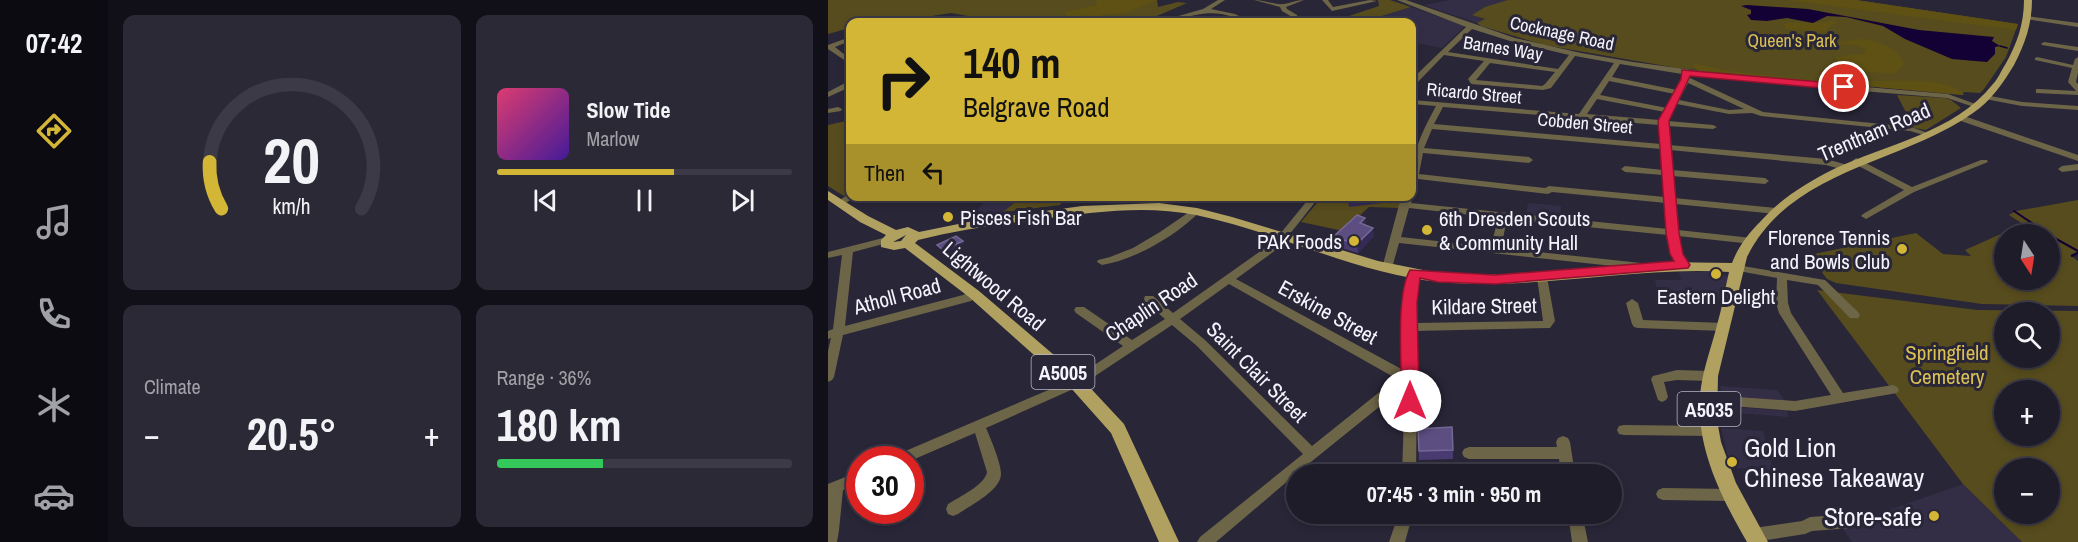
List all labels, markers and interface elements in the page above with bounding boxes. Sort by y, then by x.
street label: Cocknage Road [1508,10,1616,56]
text: 07:42 [26,25,82,61]
park label: Queen's Park [1748,28,1837,53]
street label: Barnes Way [1462,29,1545,67]
text: 140 m [963,35,1061,91]
icon: right [864,42,942,120]
pin [1818,61,1869,112]
icon: arrive [1827,70,1860,103]
street label: Ricardo Street [1426,76,1522,110]
text: Belgrave Road [963,89,1109,125]
text: Slow Tide [587,95,670,125]
street label: Trentham Road [1814,95,1934,169]
street label: Cobden Street [1536,106,1634,140]
icon: directions [33,110,75,152]
text: 20 [263,119,320,203]
text: Marlow [587,125,639,152]
icon: left [917,156,950,189]
text: Then [864,158,905,188]
icon: previous [529,184,562,217]
icon: pause [628,184,661,217]
icon: next [726,184,759,217]
text: km/h [273,193,311,222]
icon: music [33,201,75,243]
place label: Pisces Fish Bar [960,203,1082,232]
place label: 6th Dresden Scouts & Community Hall [1439,204,1590,257]
marker: Pisces Fish Bar [941,210,955,224]
marker: 6th Dresden Scouts & Community Hall [1420,223,1434,237]
place label: Florence Tennis and Bowls Club [1768,223,1890,276]
north arrow [1994,224,2060,290]
map controls [1994,224,2060,524]
place label: PAK Foods [1257,227,1342,256]
marker: PAK Foods [1347,234,1361,248]
street label: Lightwood Road [937,235,1051,337]
marker: Florence Tennis and Bowls Club [1895,242,1909,256]
street label: Chaplin Road [1099,266,1203,348]
marker: Eastern Delight [1709,267,1723,281]
street label: Atholl Road [849,270,944,322]
street label: Erskine Street [1273,273,1383,351]
place label: Eastern Delight [1657,282,1776,311]
street label: Kildare Street [1431,291,1537,321]
icon: phone [33,293,75,335]
button: search [1994,302,2060,368]
street label: Saint Clair Street [1200,315,1314,429]
park label: Springfield Cemetery [1905,338,1989,391]
road number: A5005 [1032,355,1094,389]
text: Range · 36% [497,364,591,391]
position arrow [1378,369,1442,433]
text: Climate [144,373,201,400]
button: + [1994,380,2060,446]
icon: climate [33,384,75,426]
road number: A5035 [1678,392,1740,426]
text: 180 km [497,394,622,455]
text: 20.5° [247,403,337,464]
text: − [144,412,160,456]
text: + [424,412,439,456]
place label: Gold Lion Chinese Takeaway [1744,430,1925,495]
speed limit sign: 30 [846,446,924,524]
marker: Gold Lion Chinese Takeaway [1725,455,1739,469]
button: − [1994,458,2060,524]
icon: car [33,475,75,517]
text: 07:45 · 3 min · 950 m [1367,479,1541,509]
place label: Store-safe [1824,499,1922,534]
marker: Store-safe [1927,509,1941,523]

